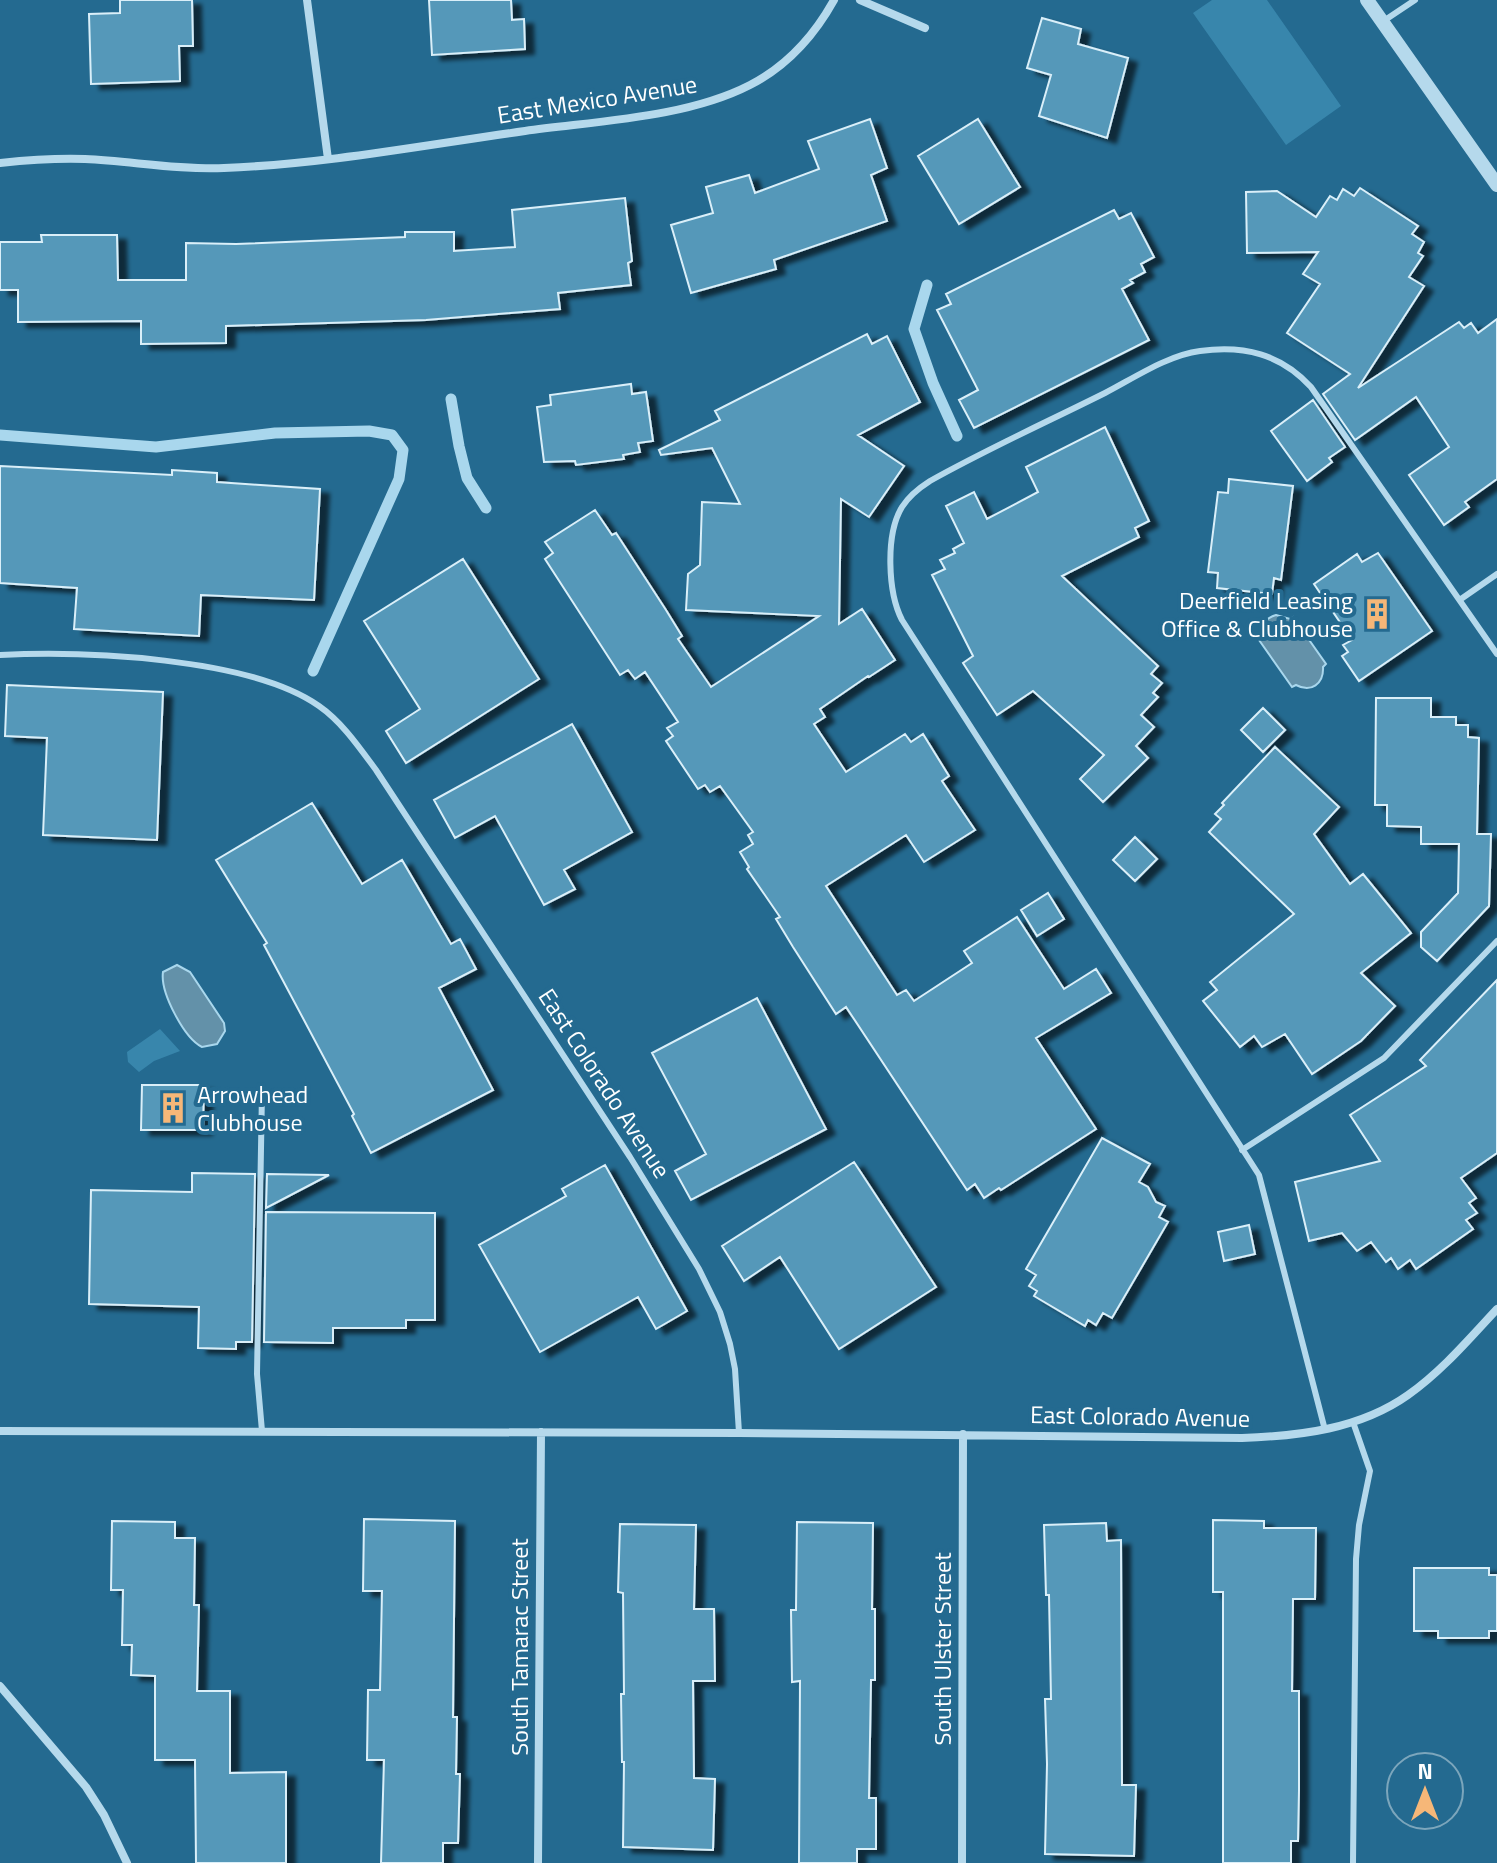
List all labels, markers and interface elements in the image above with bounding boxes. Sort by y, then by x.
street label: East Mexico Avenue [495,65,699,133]
place label: Deerfield Leasing Office & Clubhouse [1161,582,1353,646]
building icon: Deerfield Leasing Office & Clubhouse [1360,597,1394,631]
street label: East Colorado Avenue [530,981,680,1185]
place label: Arrowhead Clubhouse [197,1076,308,1140]
building icon: Arrowhead Clubhouse [156,1091,190,1125]
street label: East Colorado Avenue [1030,1396,1250,1436]
street label: South Tamarac Street [501,1538,537,1756]
street label: South Ulster Street [924,1552,960,1746]
north arrow [1385,1751,1465,1831]
text: N [1417,1754,1433,1788]

